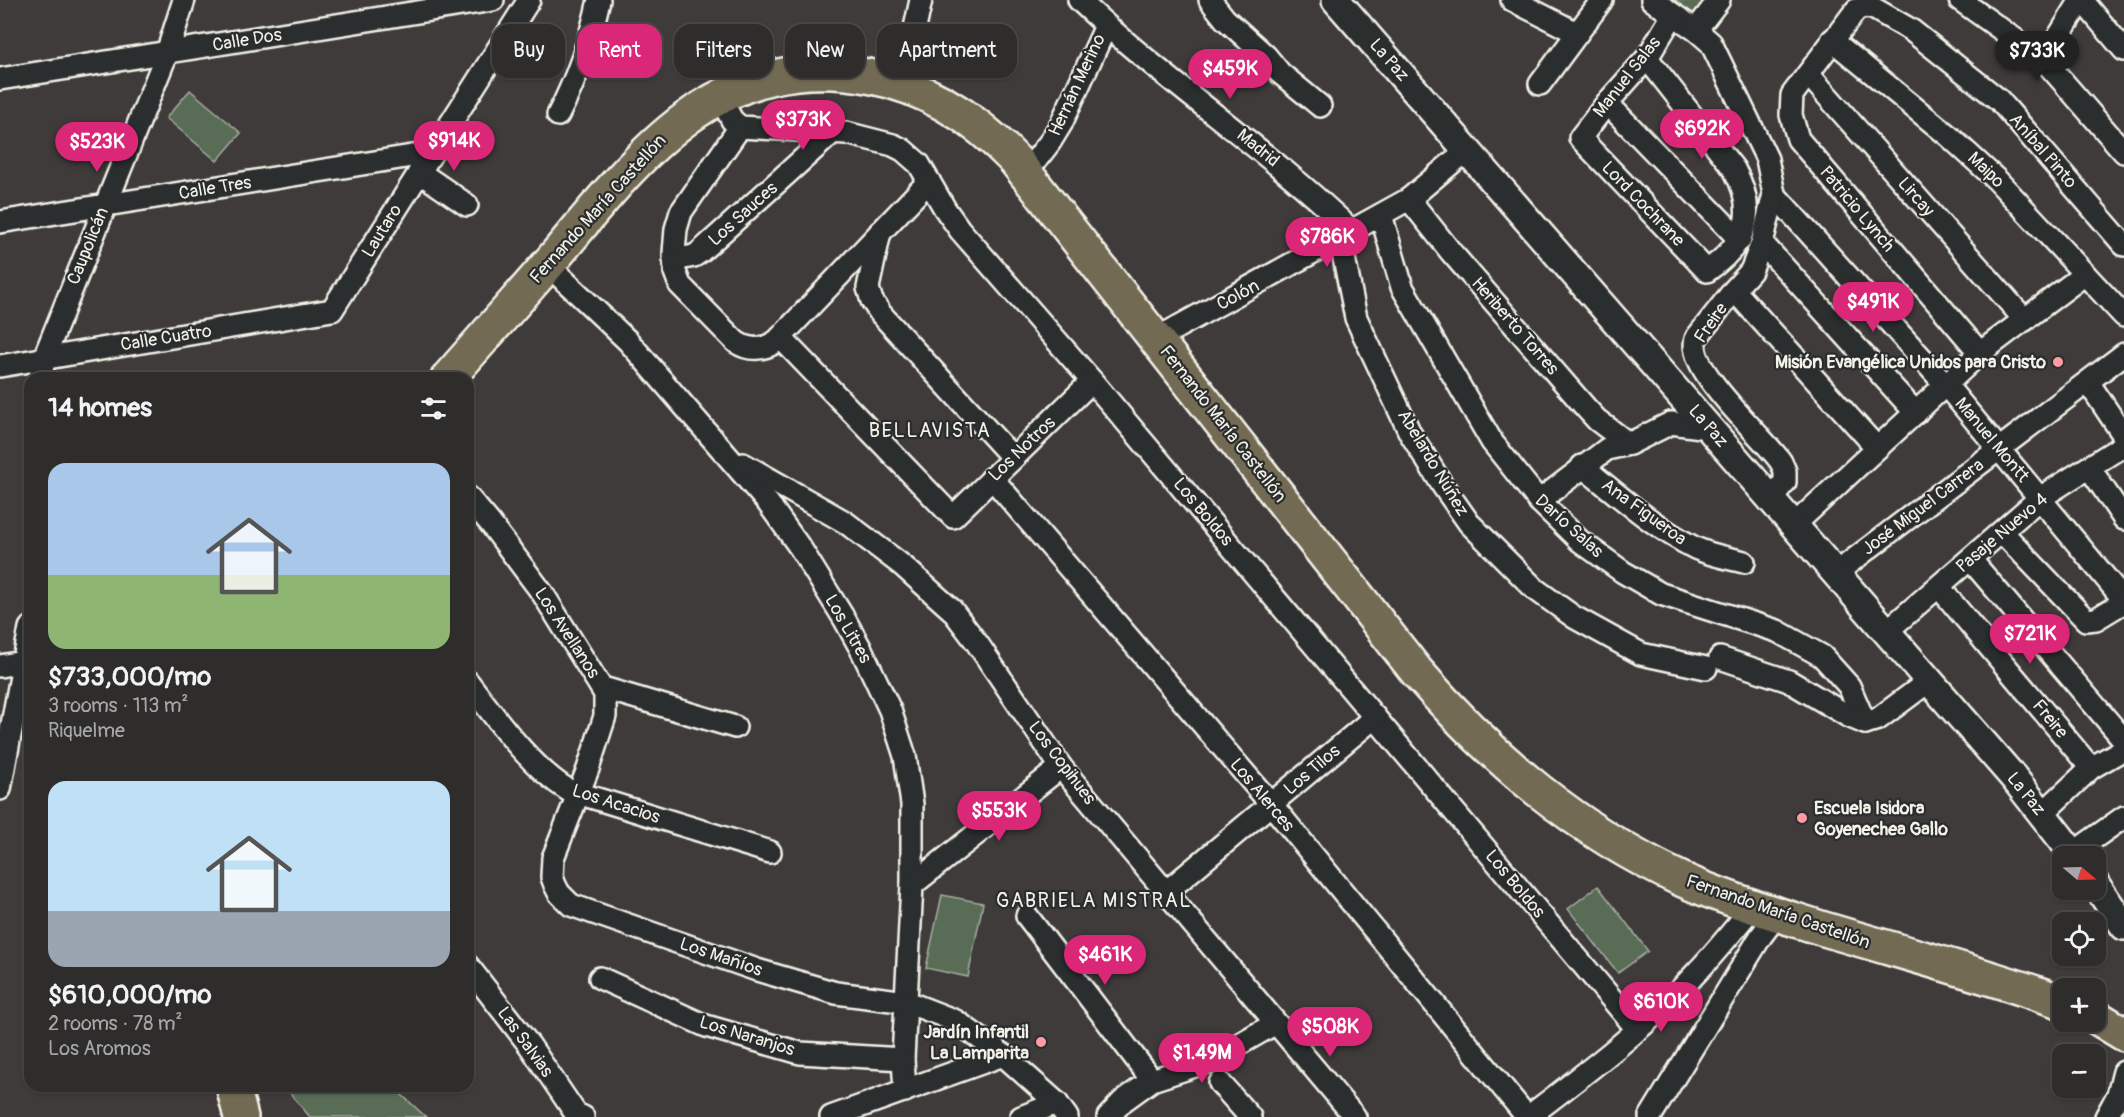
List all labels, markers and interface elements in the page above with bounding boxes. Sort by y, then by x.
street label: Calle Dos [211,23,283,57]
chip: Buy [492,24,565,78]
chip: Rent [577,24,662,78]
chip: Filters [674,24,773,78]
chip: New [785,24,865,78]
chip: Apartment [877,24,1017,78]
street label: Hernán Merino [1043,30,1111,140]
pin: $733K [1995,31,2079,82]
street label: Manuel Salas [1588,32,1666,122]
street label: La Paz [1364,34,1414,86]
text: $733K [2009,38,2065,63]
pin: $459K [1188,49,1272,100]
text: $459K [1202,56,1258,81]
pin: $373K [761,100,845,151]
text: $373K [775,107,831,132]
pin: $692K [1660,109,1744,160]
street label: Aníbal Pinto [2004,109,2082,194]
text: $692K [1674,116,1730,141]
pin: $914K [412,121,496,172]
pin: $523K [55,122,139,173]
street label: Madrid [1232,124,1284,172]
text: $914K [428,128,480,153]
text: $523K [69,129,125,154]
street label: Fernando María Castellón [525,130,671,288]
street label: Maipo [1963,147,2010,193]
street label: Lord Cochrane [1596,156,1690,252]
street label: Patricio Lynch [1814,161,1900,257]
street label: Calle Tres [177,171,253,205]
street label: Lircay [1893,172,1940,222]
street label: Los Sauces [704,177,782,251]
street label: Lautaro [357,200,407,262]
street label: Caupolicán [62,204,114,288]
pin: $786K [1285,217,1369,268]
text: $786K [1299,224,1355,249]
street label: Heriberto Torres [1466,272,1564,380]
street label: Colón [1213,274,1263,316]
pin: $491K [1831,282,1915,333]
text: $491K [1847,289,1899,314]
street label: Freire [1689,298,1733,348]
street label: Calle Cuatro [119,319,213,357]
street label: Fernando María Castellón [1154,341,1292,507]
place label: Misión Evangélica Unidos para Cristo [1775,351,2046,374]
marker: Misión Evangélica Unidos para Cristo [2051,355,2065,369]
text: 14 homes [48,392,152,424]
icon: filters [417,392,450,425]
street label: Manuel Montt [1950,393,2035,488]
street label: La Paz [1683,400,1733,452]
street label: Abelardo Núñez [1392,406,1474,520]
street label: Los Notros [984,411,1060,487]
district label: BELLAVISTA [869,418,991,443]
street label: José Miguel Carrera [1857,454,1989,560]
street label: Los Boldos [1168,473,1238,551]
street label: Ana Figueroa [1597,474,1691,550]
street label: Pasaje Nuevo 4 [1951,487,2053,578]
street label: Darío Salas [1530,489,1608,563]
icon: home [195,502,303,610]
street label: Los Avellanos [529,583,605,683]
street label: Los Litres [819,591,877,667]
pin: $721K [1988,614,2072,665]
text: $721K [2004,621,2056,646]
text: $733,000/mo [48,661,211,693]
text: 3 rooms · 113 m² [48,693,188,718]
street label: Freire [2027,695,2073,743]
street label: Los Copihues [1023,717,1101,809]
text: Riquelme [48,718,125,743]
street label: Los Tilos [1279,740,1345,800]
street label: Los Alerces [1225,753,1299,837]
street label: La Paz [2002,768,2050,820]
street label: Los Acacios [569,779,663,829]
pin: $553K [957,791,1041,842]
place label: Escuela Isidora Goyenechea Gallo [1814,797,1948,841]
text: $553K [971,798,1027,823]
marker: Escuela Isidora Goyenechea Gallo [1795,811,1809,825]
icon: home [195,820,303,928]
street label: Los Boldos [1480,845,1550,923]
north arrow [2052,846,2106,900]
map controls [2052,846,2106,1098]
street label: Fernando María Castellón [1683,870,1873,954]
district label: GABRIELA MISTRAL [996,888,1192,913]
button: locate [2052,912,2106,966]
street label: Los Mañíos [676,932,766,982]
pin: $461K [1063,935,1147,986]
text: $461K [1078,942,1132,967]
button: + [2052,978,2106,1032]
text: $610,000/mo [48,979,211,1011]
pin: $610K [1619,982,1703,1033]
text: $610K [1633,989,1689,1014]
street label: Las Salvias [492,1002,558,1082]
pin: $508K [1288,1007,1372,1058]
text: 2 rooms · 78 m² [48,1011,182,1036]
street label: Los Naranjos [696,1011,798,1061]
text: $508K [1301,1014,1359,1039]
place label: Jardín Infantil La Lamparita [924,1021,1030,1065]
pin: $1.49M [1153,1033,1251,1084]
marker: Jardín Infantil La Lamparita [1034,1035,1048,1049]
text: Los Aromos [48,1036,151,1061]
text: $1.49M [1172,1040,1232,1065]
button: − [2052,1044,2106,1098]

